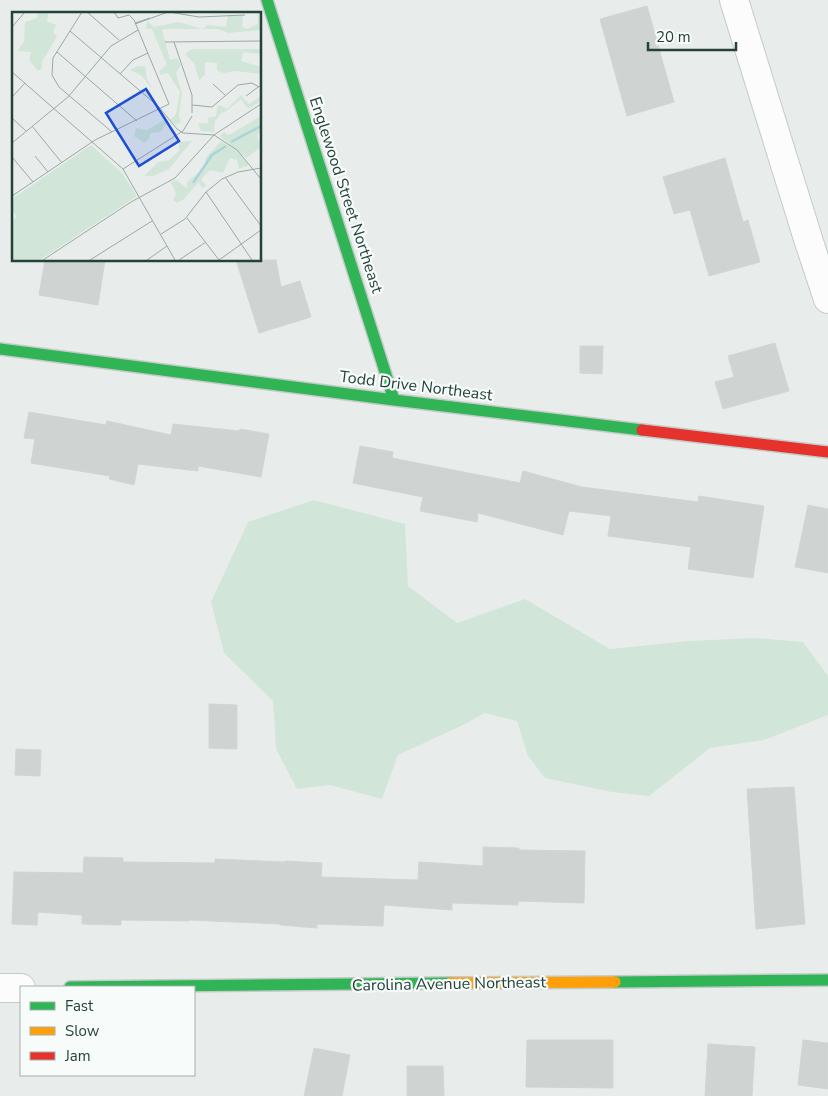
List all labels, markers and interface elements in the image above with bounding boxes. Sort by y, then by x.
inset map [12,12,261,261]
scale bar [648,20,736,52]
text: 20 m [656,27,691,47]
street label: Englewood Street Northeast [304,94,388,296]
street label: Todd Drive Northeast [338,366,494,406]
street label: Carolina Avenue Northeast [352,971,547,997]
legend [20,986,195,1076]
text: Fast [65,996,94,1016]
text: Slow [65,1021,100,1041]
text: Jam [64,1046,91,1066]

